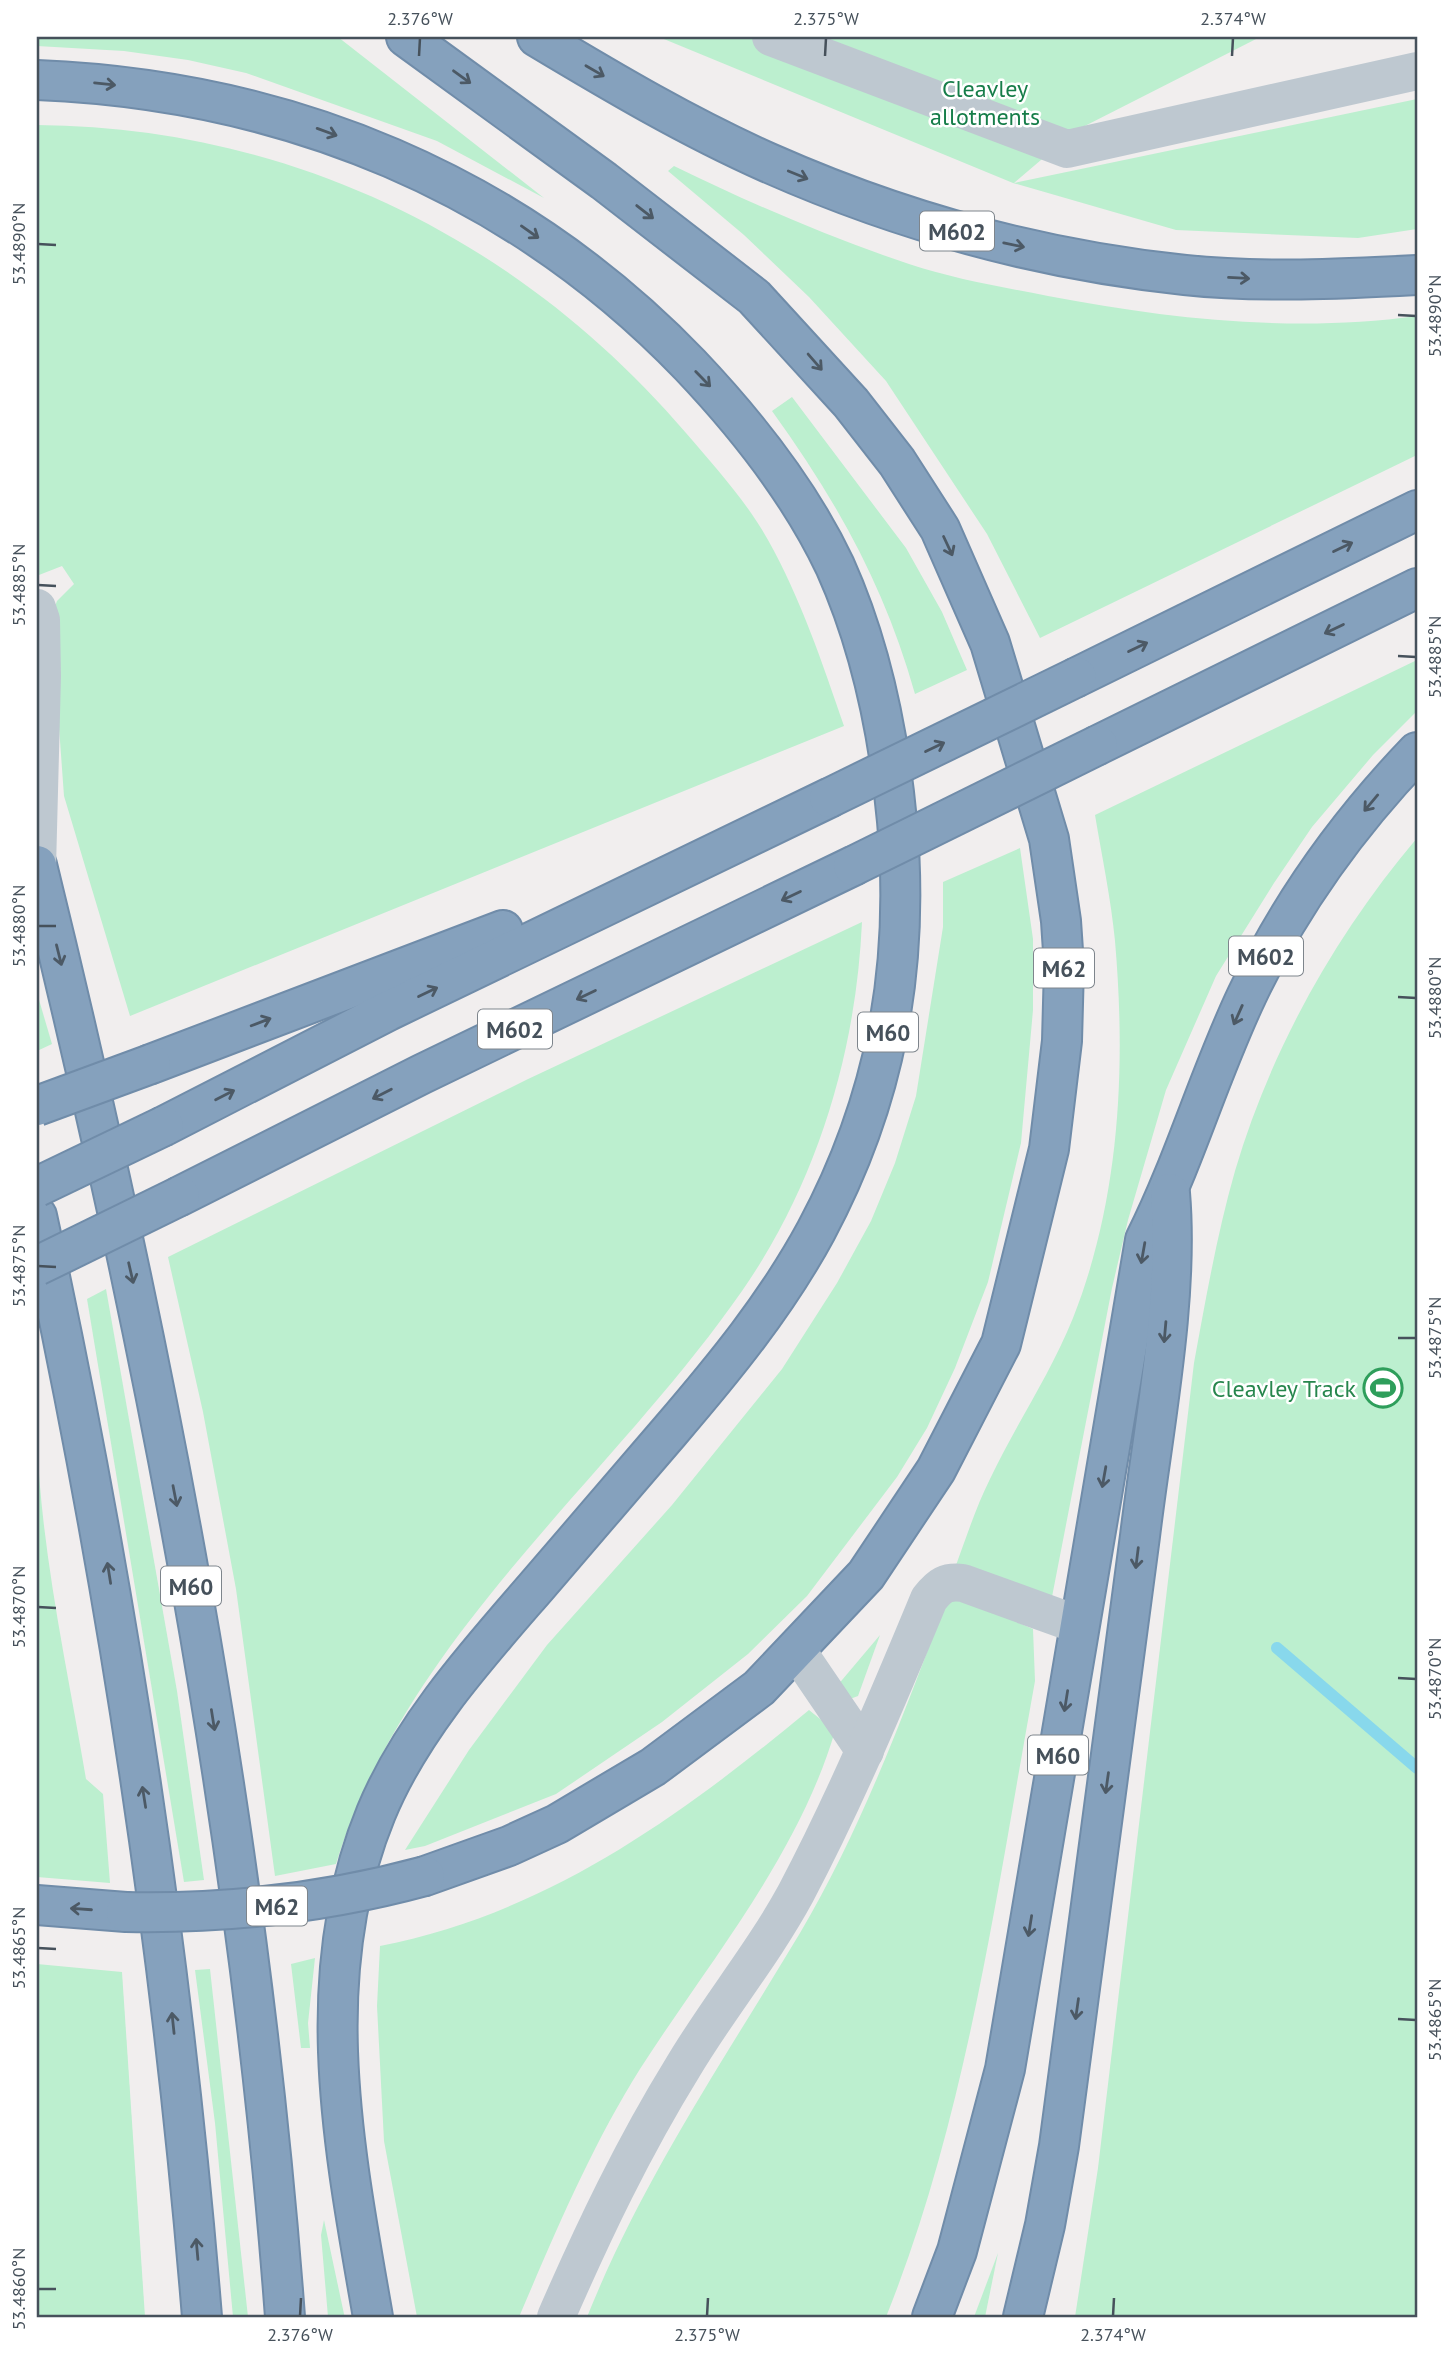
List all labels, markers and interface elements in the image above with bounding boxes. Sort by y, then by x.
text: 2.376°W [387,7,453,30]
text: 2.375°W [793,7,859,30]
text: 2.374°W [1200,7,1266,30]
one-way arrow [585,64,605,78]
one-way arrow [452,70,471,84]
park label: Cleavley allotments [930,73,1040,132]
one-way arrow [93,78,116,91]
one-way arrow [315,127,337,139]
one-way arrow [787,169,808,182]
text: 53.4890°N [7,203,30,285]
one-way arrow [635,205,653,220]
road number: M602 [920,212,994,250]
one-way arrow [520,225,540,239]
one-way arrow [1002,239,1025,253]
one-way arrow [1227,272,1249,285]
text: 53.4890°N [1423,275,1446,357]
one-way arrow [807,353,823,371]
one-way arrow [695,370,712,387]
one-way arrow [942,534,955,556]
one-way arrow [1332,539,1353,553]
text: 53.4885°N [7,544,30,626]
text: 53.4885°N [1423,616,1446,698]
one-way arrow [1324,622,1345,636]
one-way arrow [1127,639,1148,653]
one-way arrow [924,740,945,754]
one-way arrow [1363,793,1379,811]
text: 53.4880°N [7,885,30,967]
one-way arrow [781,889,802,903]
road number: M602 [1229,937,1303,976]
one-way arrow [53,944,66,966]
road number: M62 [1034,948,1094,987]
text: 53.4880°N [1423,957,1446,1039]
one-way arrow [417,984,438,998]
one-way arrow [576,988,597,1002]
one-way arrow [1231,1004,1244,1025]
road number: M602 [478,1010,552,1048]
road number: M60 [858,1012,918,1051]
one-way arrow [249,1015,271,1027]
one-way arrow [214,1088,235,1101]
one-way arrow [372,1088,393,1102]
text: 53.4875°N [7,1225,30,1307]
one-way arrow [1135,1241,1149,1264]
one-way arrow [124,1261,138,1284]
text: 53.4875°N [1423,1297,1446,1379]
one-way arrow [1158,1320,1171,1343]
sports icon: Cleavley Track [1362,1367,1404,1409]
place label: Cleavley Track [1212,1373,1357,1404]
one-way arrow [1097,1465,1110,1488]
one-way arrow [168,1484,182,1507]
one-way arrow [1130,1546,1143,1568]
one-way arrow [102,1562,115,1584]
text: 53.4870°N [7,1566,30,1648]
road number: M60 [161,1567,221,1606]
text: 53.4870°N [1423,1638,1446,1720]
one-way arrow [1059,1690,1072,1712]
one-way arrow [207,1709,220,1731]
road number: M60 [1028,1736,1088,1774]
one-way arrow [1101,1771,1114,1794]
one-way arrow [137,1786,150,1809]
road number: M62 [247,1886,307,1926]
one-way arrow [71,1902,93,1915]
text: 53.4865°N [7,1907,30,1989]
one-way arrow [1023,1914,1036,1937]
text: 53.4865°N [1423,1979,1446,2061]
one-way arrow [1071,1997,1084,2020]
one-way arrow [166,2012,179,2035]
one-way arrow [190,2238,203,2261]
text: 53.4860°N [7,2248,30,2330]
text: 2.376°W [267,2323,333,2346]
text: 2.375°W [674,2323,740,2346]
text: 2.374°W [1080,2323,1146,2346]

